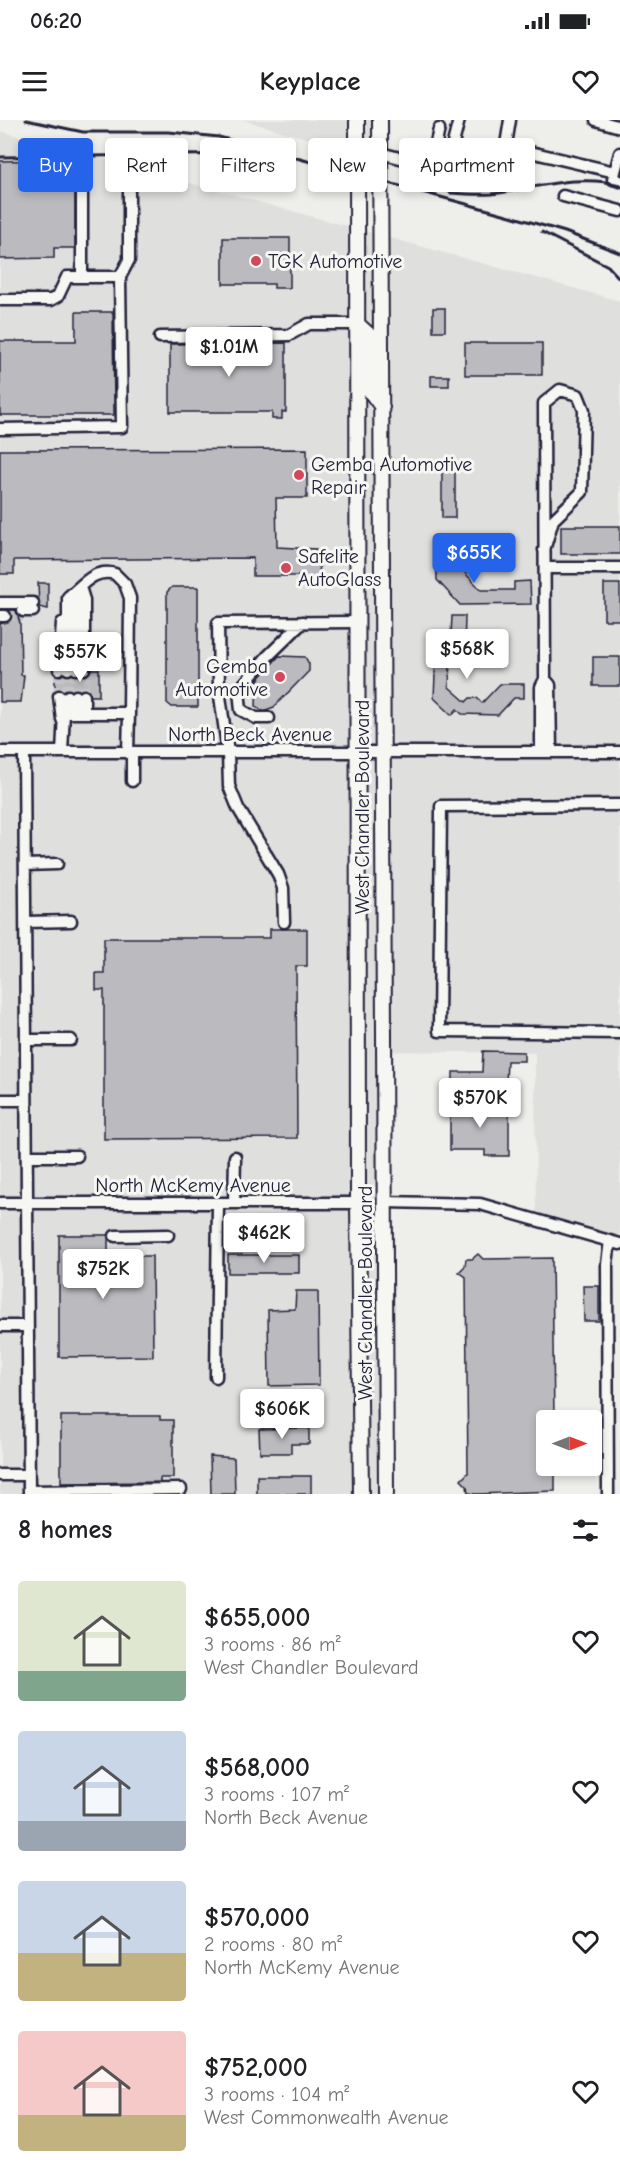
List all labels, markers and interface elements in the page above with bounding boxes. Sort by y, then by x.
text: 06:20 [30,8,82,34]
icon: menu [18,65,51,98]
icon: heart [569,65,602,98]
text: Keyplace [260,66,360,97]
chip: Buy [18,138,93,192]
chip: Rent [105,138,188,192]
chip: Filters [200,138,296,192]
chip: New [308,138,387,192]
chip: Apartment [399,138,535,192]
place label: TGK Automotive [268,250,402,273]
marker: TGK Automotive [249,254,263,268]
pin: $1.01M [180,327,278,378]
text: $1.01M [200,335,258,358]
place label: Gemba Automotive Repair [311,453,472,499]
marker: Gemba Automotive Repair [292,468,306,482]
pin: $655K [432,533,516,584]
text: $655K [447,541,502,564]
place label: Safelite AutoGlass [298,545,381,591]
marker: Safelite AutoGlass [279,561,293,575]
pin: $568K [425,629,509,680]
pin: $557K [38,632,122,683]
text: $568K [440,637,494,660]
text: $557K [53,640,107,663]
place label: Gemba Automotive [175,655,268,701]
marker: Gemba Automotive [273,670,287,684]
street label: West Chandler Boulevard [351,700,374,914]
street label: North Beck Avenue [168,723,332,746]
pin: $570K [438,1078,522,1129]
text: $570K [453,1086,507,1109]
street label: North McKemy Avenue [95,1174,291,1197]
street label: West Chandler Boulevard [354,1186,377,1400]
pin: $462K [222,1213,306,1264]
text: $462K [237,1221,291,1244]
pin: $752K [61,1249,145,1300]
text: $752K [77,1257,129,1280]
pin: $606K [240,1389,324,1440]
text: $606K [254,1397,310,1420]
north arrow [536,1410,602,1476]
map controls [536,1410,602,1476]
icon: filters [569,1514,602,1547]
text: 8 homes [18,1515,112,1545]
text: $655,000 [204,1603,310,1633]
icon: home [66,1605,138,1677]
icon: heart [569,1625,602,1658]
text: 3 rooms · 86 m² [204,1633,341,1656]
text: West Chandler Boulevard [204,1656,419,1679]
text: $568,000 [204,1753,310,1783]
icon: home [66,1755,138,1827]
icon: heart [569,1775,602,1808]
text: 3 rooms · 107 m² [204,1783,349,1806]
text: North Beck Avenue [204,1806,368,1829]
text: $570,000 [204,1903,310,1933]
icon: home [66,1905,138,1977]
icon: heart [569,1925,602,1958]
text: 2 rooms · 80 m² [204,1933,342,1956]
text: North McKemy Avenue [204,1956,399,1979]
text: $752,000 [204,2053,308,2083]
icon: home [66,2055,138,2127]
icon: heart [569,2075,602,2108]
text: 3 rooms · 104 m² [204,2083,349,2106]
text: West Commonwealth Avenue [204,2106,449,2129]

